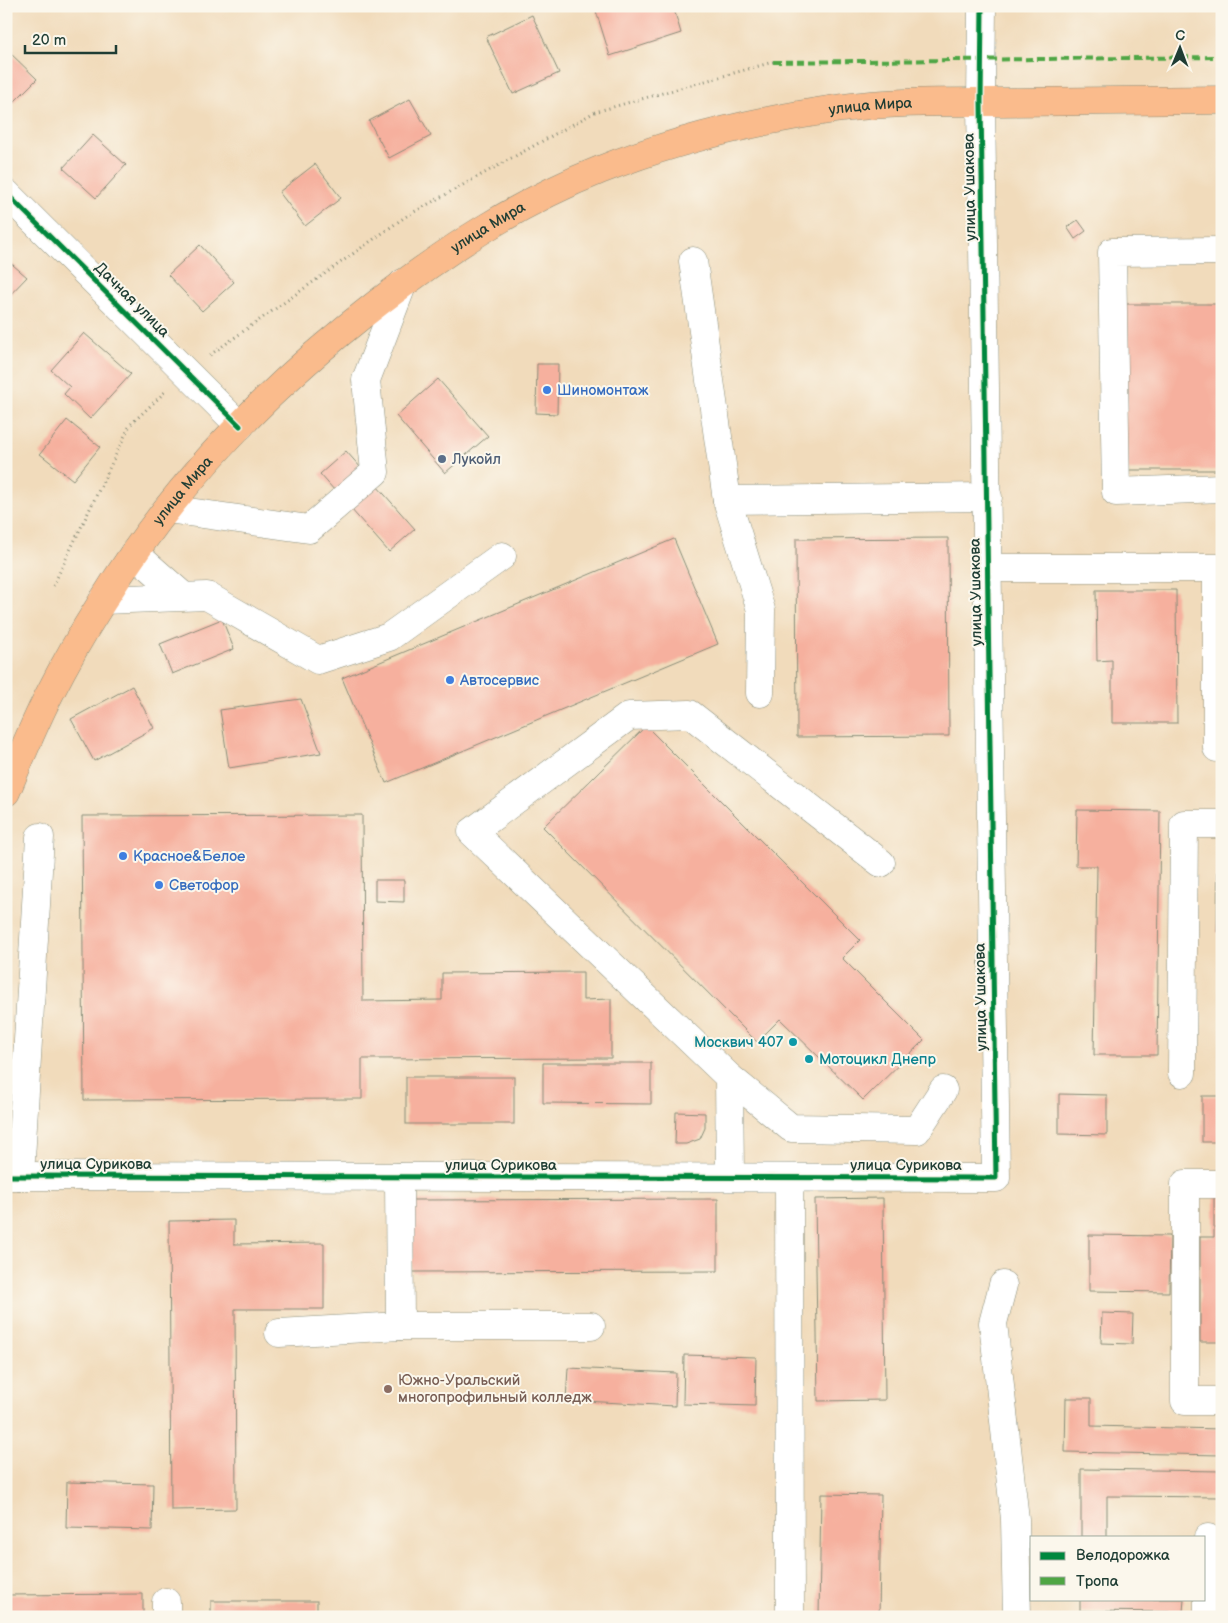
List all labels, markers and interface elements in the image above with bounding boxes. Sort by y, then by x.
scale bar [25,22,116,54]
north arrow [1156,22,1206,72]
text: С [1175,27,1185,44]
text: 20 m [32,31,66,50]
street label: улица Мира [827,93,913,119]
street label: улица Ушакова [960,133,980,241]
street label: улица Мира [447,197,529,257]
street label: Дачная улица [90,258,174,342]
place label: Шиномонтаж [557,381,649,400]
marker: Шиномонтаж [541,384,553,396]
place label: Лукойл [451,450,501,469]
street label: улица Мира [149,452,217,529]
marker: Лукойл [436,453,448,465]
street label: улица Ушакова [966,538,986,646]
place label: Автосервис [459,671,540,690]
marker: Автосервис [444,674,456,686]
place label: Красное&Белое [133,847,245,866]
marker: Красное&Белое [117,850,129,862]
place label: Светофор [169,876,239,895]
marker: Светофор [153,879,165,891]
street label: улица Ушакова [971,943,991,1051]
place label: Москвич 407 [694,1033,784,1052]
marker: Москвич 407 [787,1036,799,1048]
place label: Мотоцикл Днепр [819,1050,936,1069]
marker: Мотоцикл Днепр [803,1053,815,1065]
street label: улица Сурикова [40,1155,152,1174]
street label: улица Сурикова [445,1156,557,1175]
street label: улица Сурикова [850,1156,962,1175]
place label: Южно-Уральский многопрофильный колледж [398,1371,592,1407]
marker: Южно-Уральский многопрофильный колледж [382,1383,394,1395]
legend [1030,1536,1206,1600]
text: Велодорожка [1076,1546,1170,1565]
text: Тропа [1076,1572,1119,1591]

